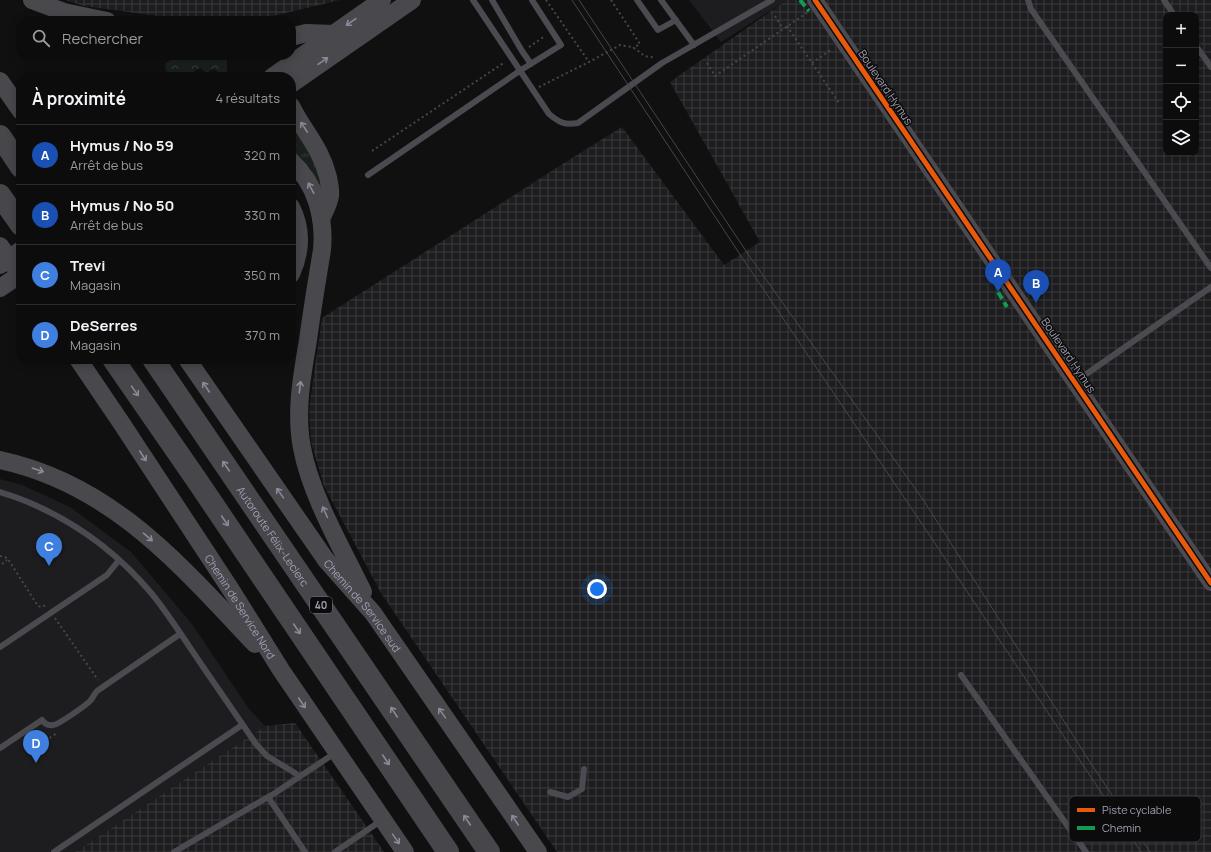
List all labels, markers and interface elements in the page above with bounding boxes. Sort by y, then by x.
map controls [1163,12,1199,156]
button: + [1163,12,1199,48]
search box [16,16,296,60]
one-way arrow [346,18,357,26]
icon: search [30,27,52,49]
text: Rechercher [62,28,143,49]
street label: Boulevard Hymus [855,47,917,128]
button: − [1163,48,1199,84]
one-way arrow [317,57,328,65]
button: locate [1163,84,1199,120]
text: À proximité [32,87,126,110]
text: 4 résultats [215,89,280,107]
button: layers [1163,120,1199,156]
one-way arrow [300,122,308,133]
text: Hymus / No 59 [70,135,174,156]
text: A [41,146,49,164]
text: 320 m [244,146,280,164]
text: Arrêt de bus [70,156,143,174]
one-way arrow [307,182,315,194]
text: Hymus / No 50 [70,195,174,216]
text: B [41,206,49,224]
text: 330 m [244,206,280,224]
text: Arrêt de bus [70,216,143,234]
text: Trevi [70,255,105,276]
pin: A [985,259,1011,292]
text: C [40,266,50,284]
text: 350 m [244,266,280,284]
pin: B [1023,270,1049,303]
text: Magasin [70,276,121,294]
text: DeSerres [70,315,137,336]
street label: Boulevard Hymus [1038,315,1100,396]
text: D [40,326,50,344]
text: 370 m [245,326,280,344]
text: Magasin [70,336,121,354]
one-way arrow [202,381,210,392]
one-way arrow [297,381,304,394]
one-way arrow [131,385,139,396]
one-way arrow [140,450,148,462]
one-way arrow [222,461,230,472]
one-way arrow [31,467,43,475]
street label: Autoroute Félix-Leclerc [234,483,313,589]
one-way arrow [276,488,284,499]
one-way arrow [320,507,328,519]
one-way arrow [221,516,229,527]
one-way arrow [143,532,154,541]
pin: C [36,533,62,566]
street label: Chemin de Service Nord [202,551,279,661]
street label: Chemin de Service sud [321,556,405,655]
your location [587,579,607,599]
road number: 40 [310,597,332,613]
one-way arrow [294,623,302,635]
one-way arrow [298,697,306,708]
one-way arrow [390,707,398,718]
one-way arrow [438,707,446,718]
pin: D [23,730,49,763]
one-way arrow [382,754,390,765]
legend [1069,796,1201,842]
text: Piste cyclable [1102,802,1172,817]
one-way arrow [511,814,519,826]
one-way arrow [463,815,471,826]
text: Chemin [1102,820,1141,835]
one-way arrow [392,834,400,845]

